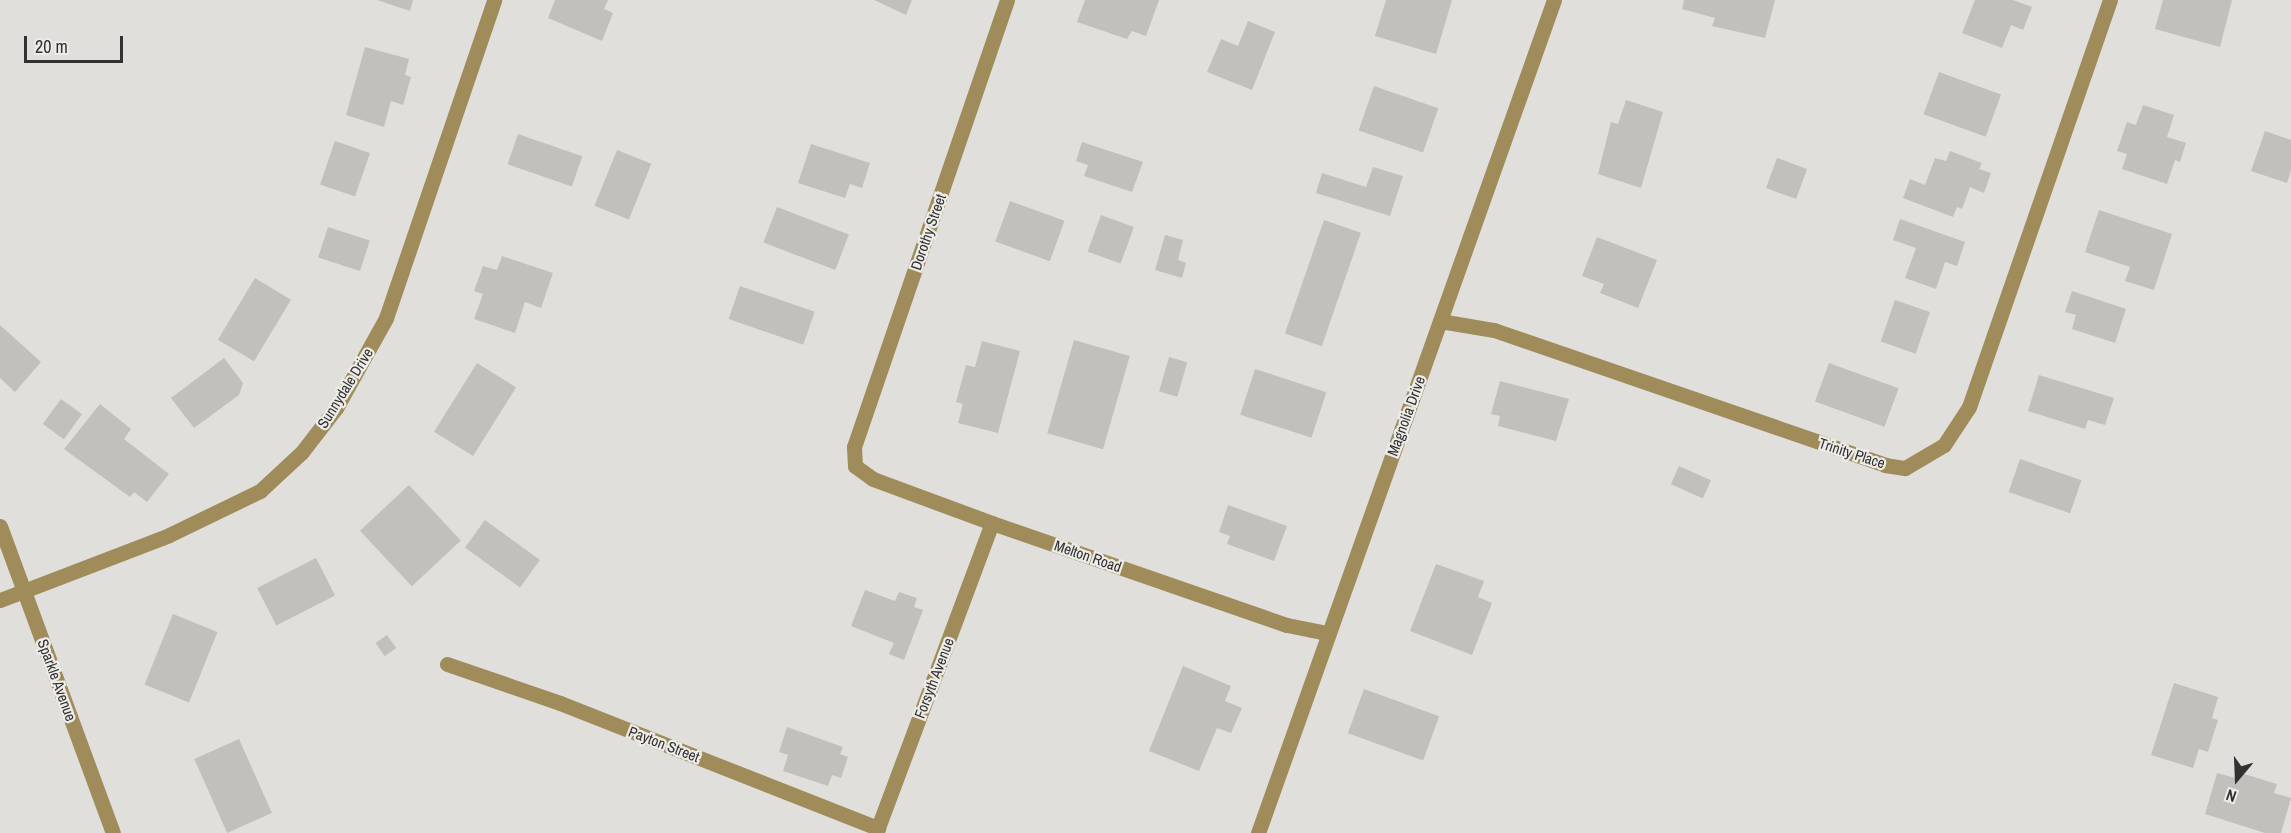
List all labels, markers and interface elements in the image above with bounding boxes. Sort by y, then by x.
scale bar [27,24,126,62]
text: 20 m [35,34,68,59]
street label: Dorothy Street [907,192,949,272]
street label: Sunnydale Drive [313,345,377,431]
street label: Magnolia Drive [1383,374,1429,458]
street label: Trinity Place [1817,434,1887,472]
street label: Melton Road [1052,536,1124,576]
street label: Forsyth Avenue [910,635,958,721]
street label: Sparkle Avenue [34,636,80,724]
street label: Payton Street [626,722,702,766]
north arrow [2207,749,2267,809]
text: N [2223,784,2239,808]

